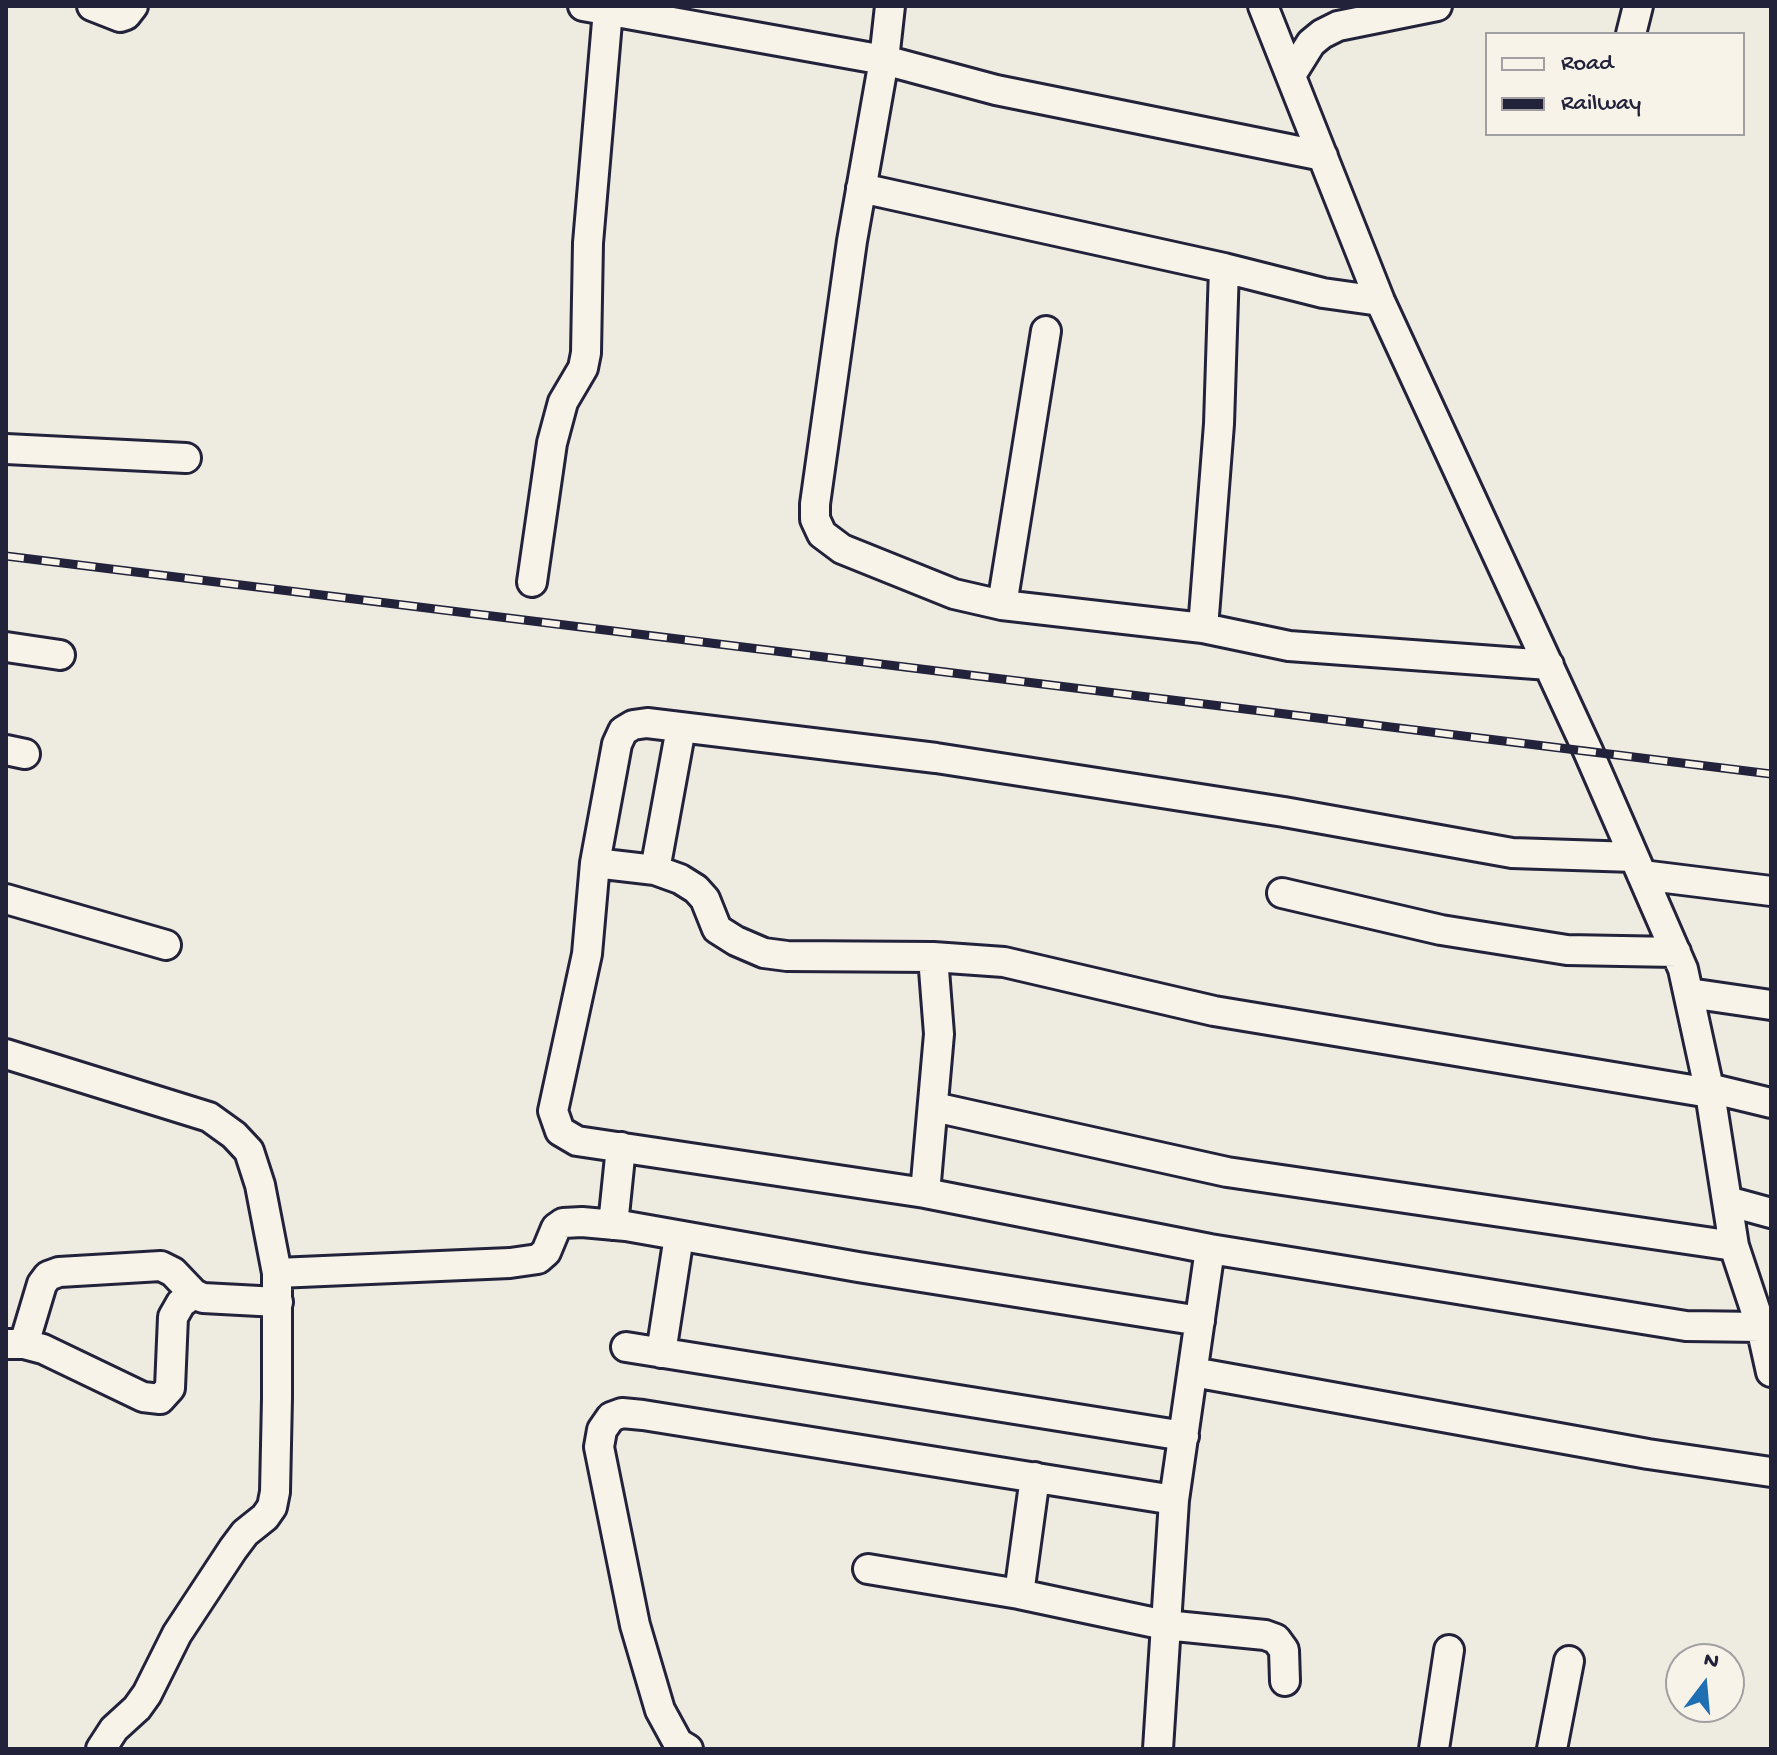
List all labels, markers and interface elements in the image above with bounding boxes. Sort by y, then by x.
legend [1485,32,1745,136]
text: Road [1561,50,1613,79]
text: Railway [1561,90,1641,119]
north arrow [1665,1643,1745,1723]
text: N [1701,1647,1722,1676]

